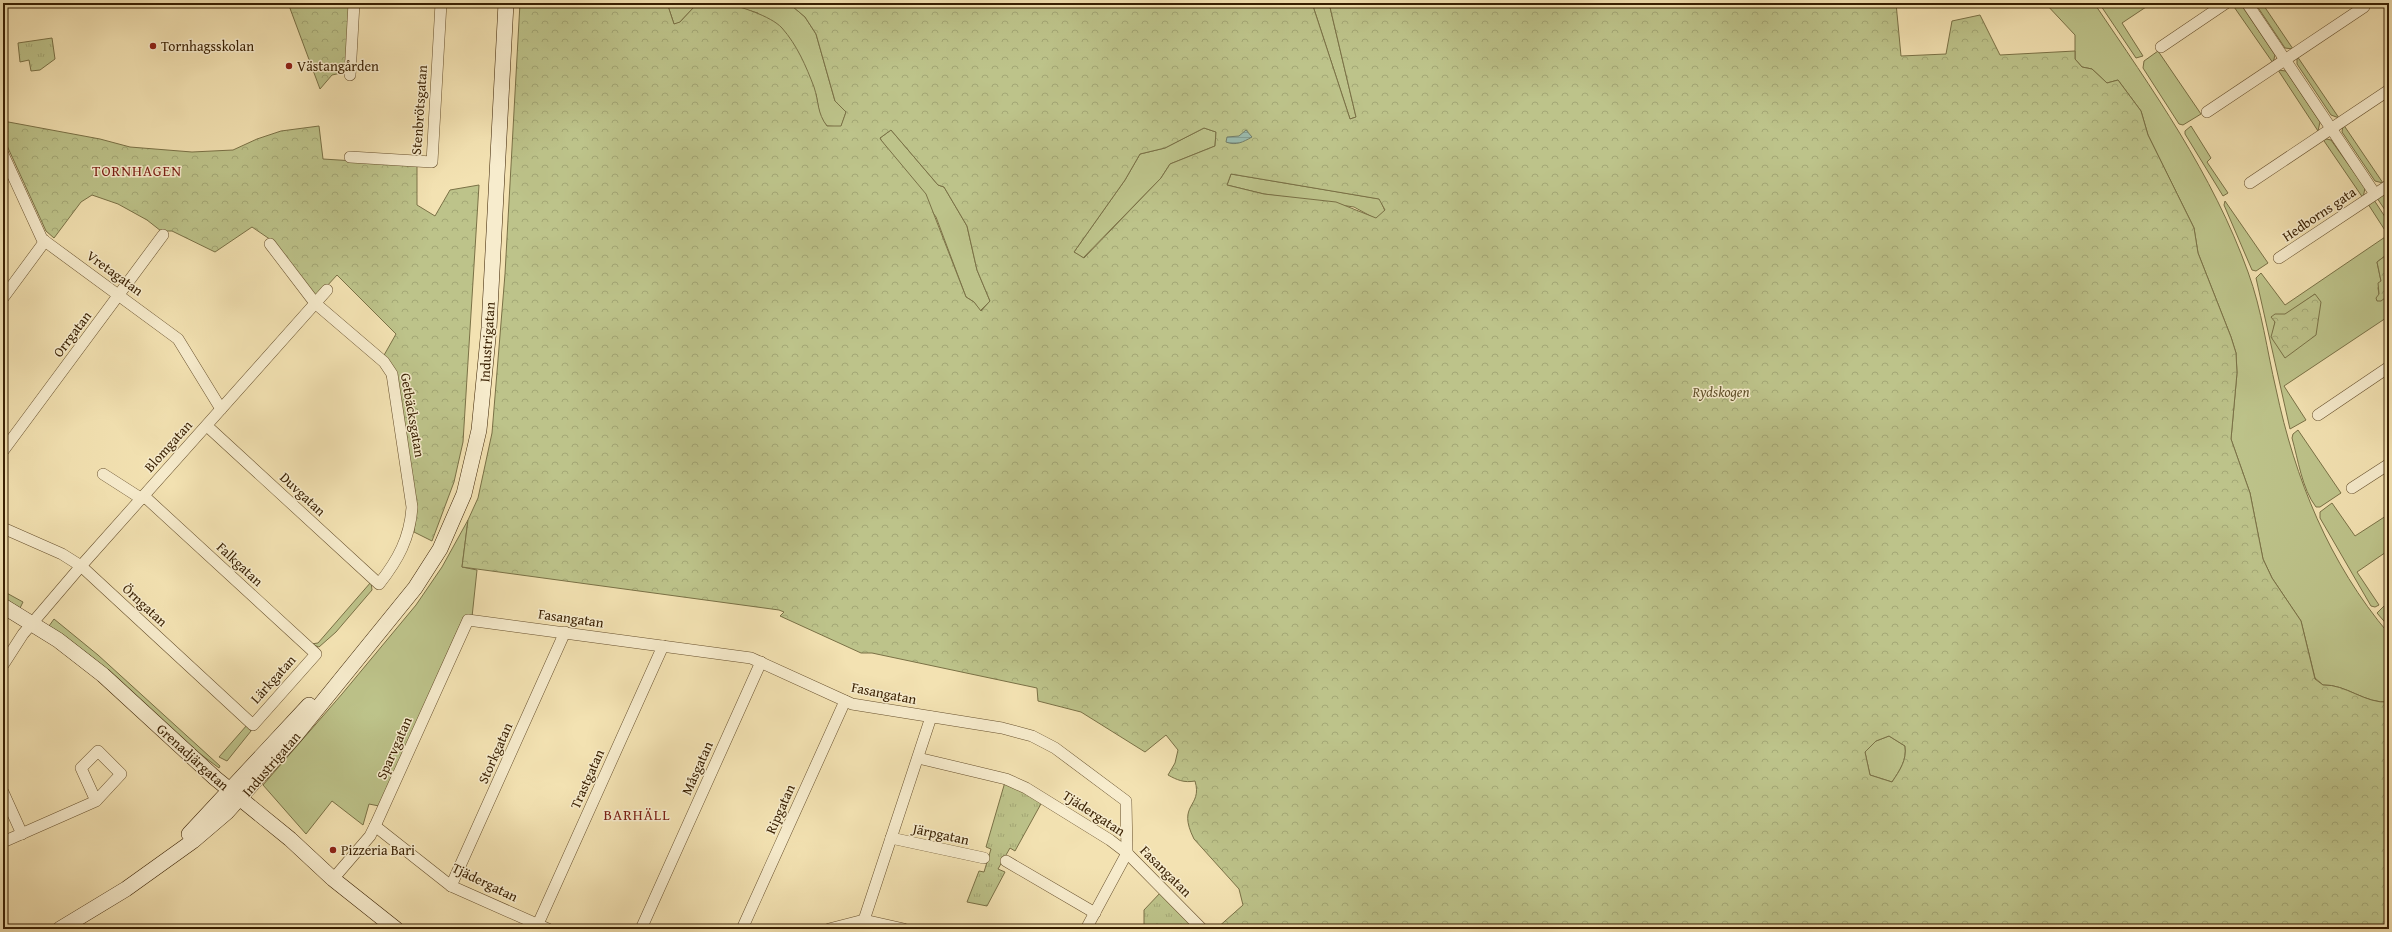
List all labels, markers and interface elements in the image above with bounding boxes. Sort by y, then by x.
place label: Tornhagsskolan [161,36,254,56]
marker: Tornhagsskolan [148,41,158,51]
place label: Västangården [297,56,379,76]
marker: Västangården [284,61,294,71]
street label: Stenbrötsgatan [406,64,432,156]
district label: TORNHAGEN [92,160,182,181]
street label: Hedborns gata [2278,182,2360,246]
street label: Vretagatan [82,246,148,301]
street label: Industrigatan [474,301,500,383]
street label: Orrgatan [48,307,96,361]
street label: Getbäcksgatan [396,371,430,459]
park label: Rydskogen [1691,382,1750,402]
street label: Blomgatan [139,416,197,476]
street label: Duvgatan [276,468,330,521]
street label: Falkgatan [212,537,268,591]
street label: Örngatan [118,579,172,631]
street label: Fasangatan [537,604,605,633]
street label: Lärkgatan [246,650,300,708]
street label: Fasangatan [850,677,918,709]
street label: Sparvgatan [371,713,417,783]
street label: Grenadjärgatan [152,719,234,795]
street label: Storkgatan [473,719,517,787]
street label: Industrigatan [237,727,305,801]
street label: Måsgatan [676,738,718,798]
street label: Trastgatan [565,746,609,812]
street label: Ripgatan [760,781,800,837]
street label: Tjädergatan [1059,785,1129,841]
district label: BARHÄLL [604,804,670,825]
street label: Järpgatan [909,818,971,850]
place label: Pizzeria Bari [341,840,415,860]
street label: Fasangatan [1136,841,1196,901]
marker: Pizzeria Bari [328,845,338,855]
street label: Tjädergatan [449,857,521,907]

